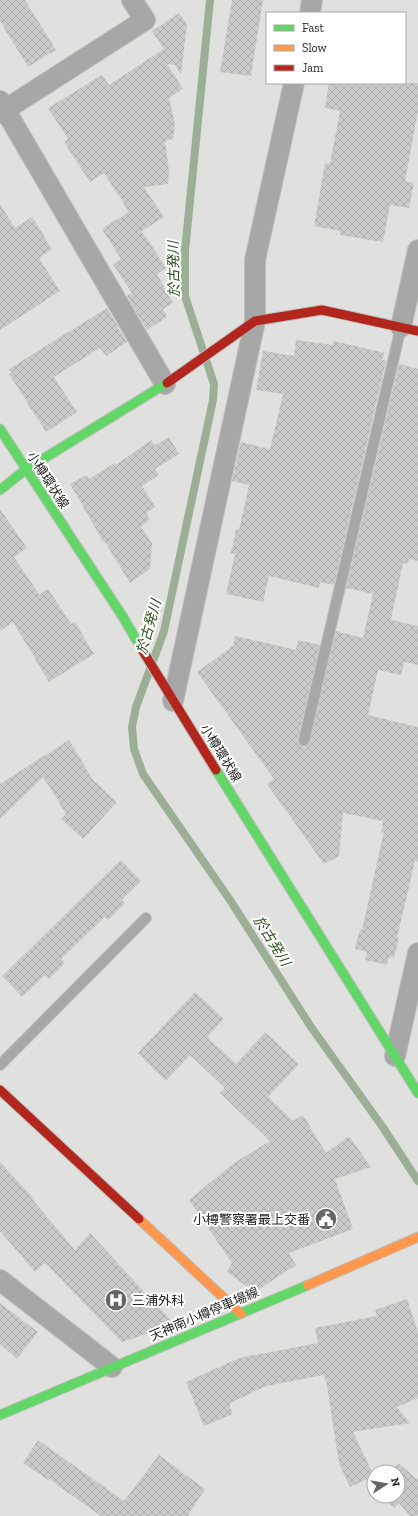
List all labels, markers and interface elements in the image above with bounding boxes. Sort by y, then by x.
legend [266,12,406,84]
text: Fast [302,21,325,35]
text: Slow [302,41,328,55]
text: Jam [302,61,324,75]
water label: 於古発川 [165,239,183,297]
street label: 小樽環状線 [24,449,72,511]
water label: 於古発川 [133,596,165,656]
street label: 小樽環状線 [197,721,245,785]
water label: 於古発川 [250,913,295,971]
public building icon: 小樽警察署最上交番 [313,1206,339,1232]
place label: 小樽警察署最上交番 [193,1212,310,1227]
street label: 天神南小樽停車場線 [147,1284,261,1344]
hospital icon: 三浦外科 [103,1287,129,1313]
place label: 三浦外科 [132,1293,184,1308]
north arrow [366,1464,406,1504]
text: N [388,1477,403,1488]

